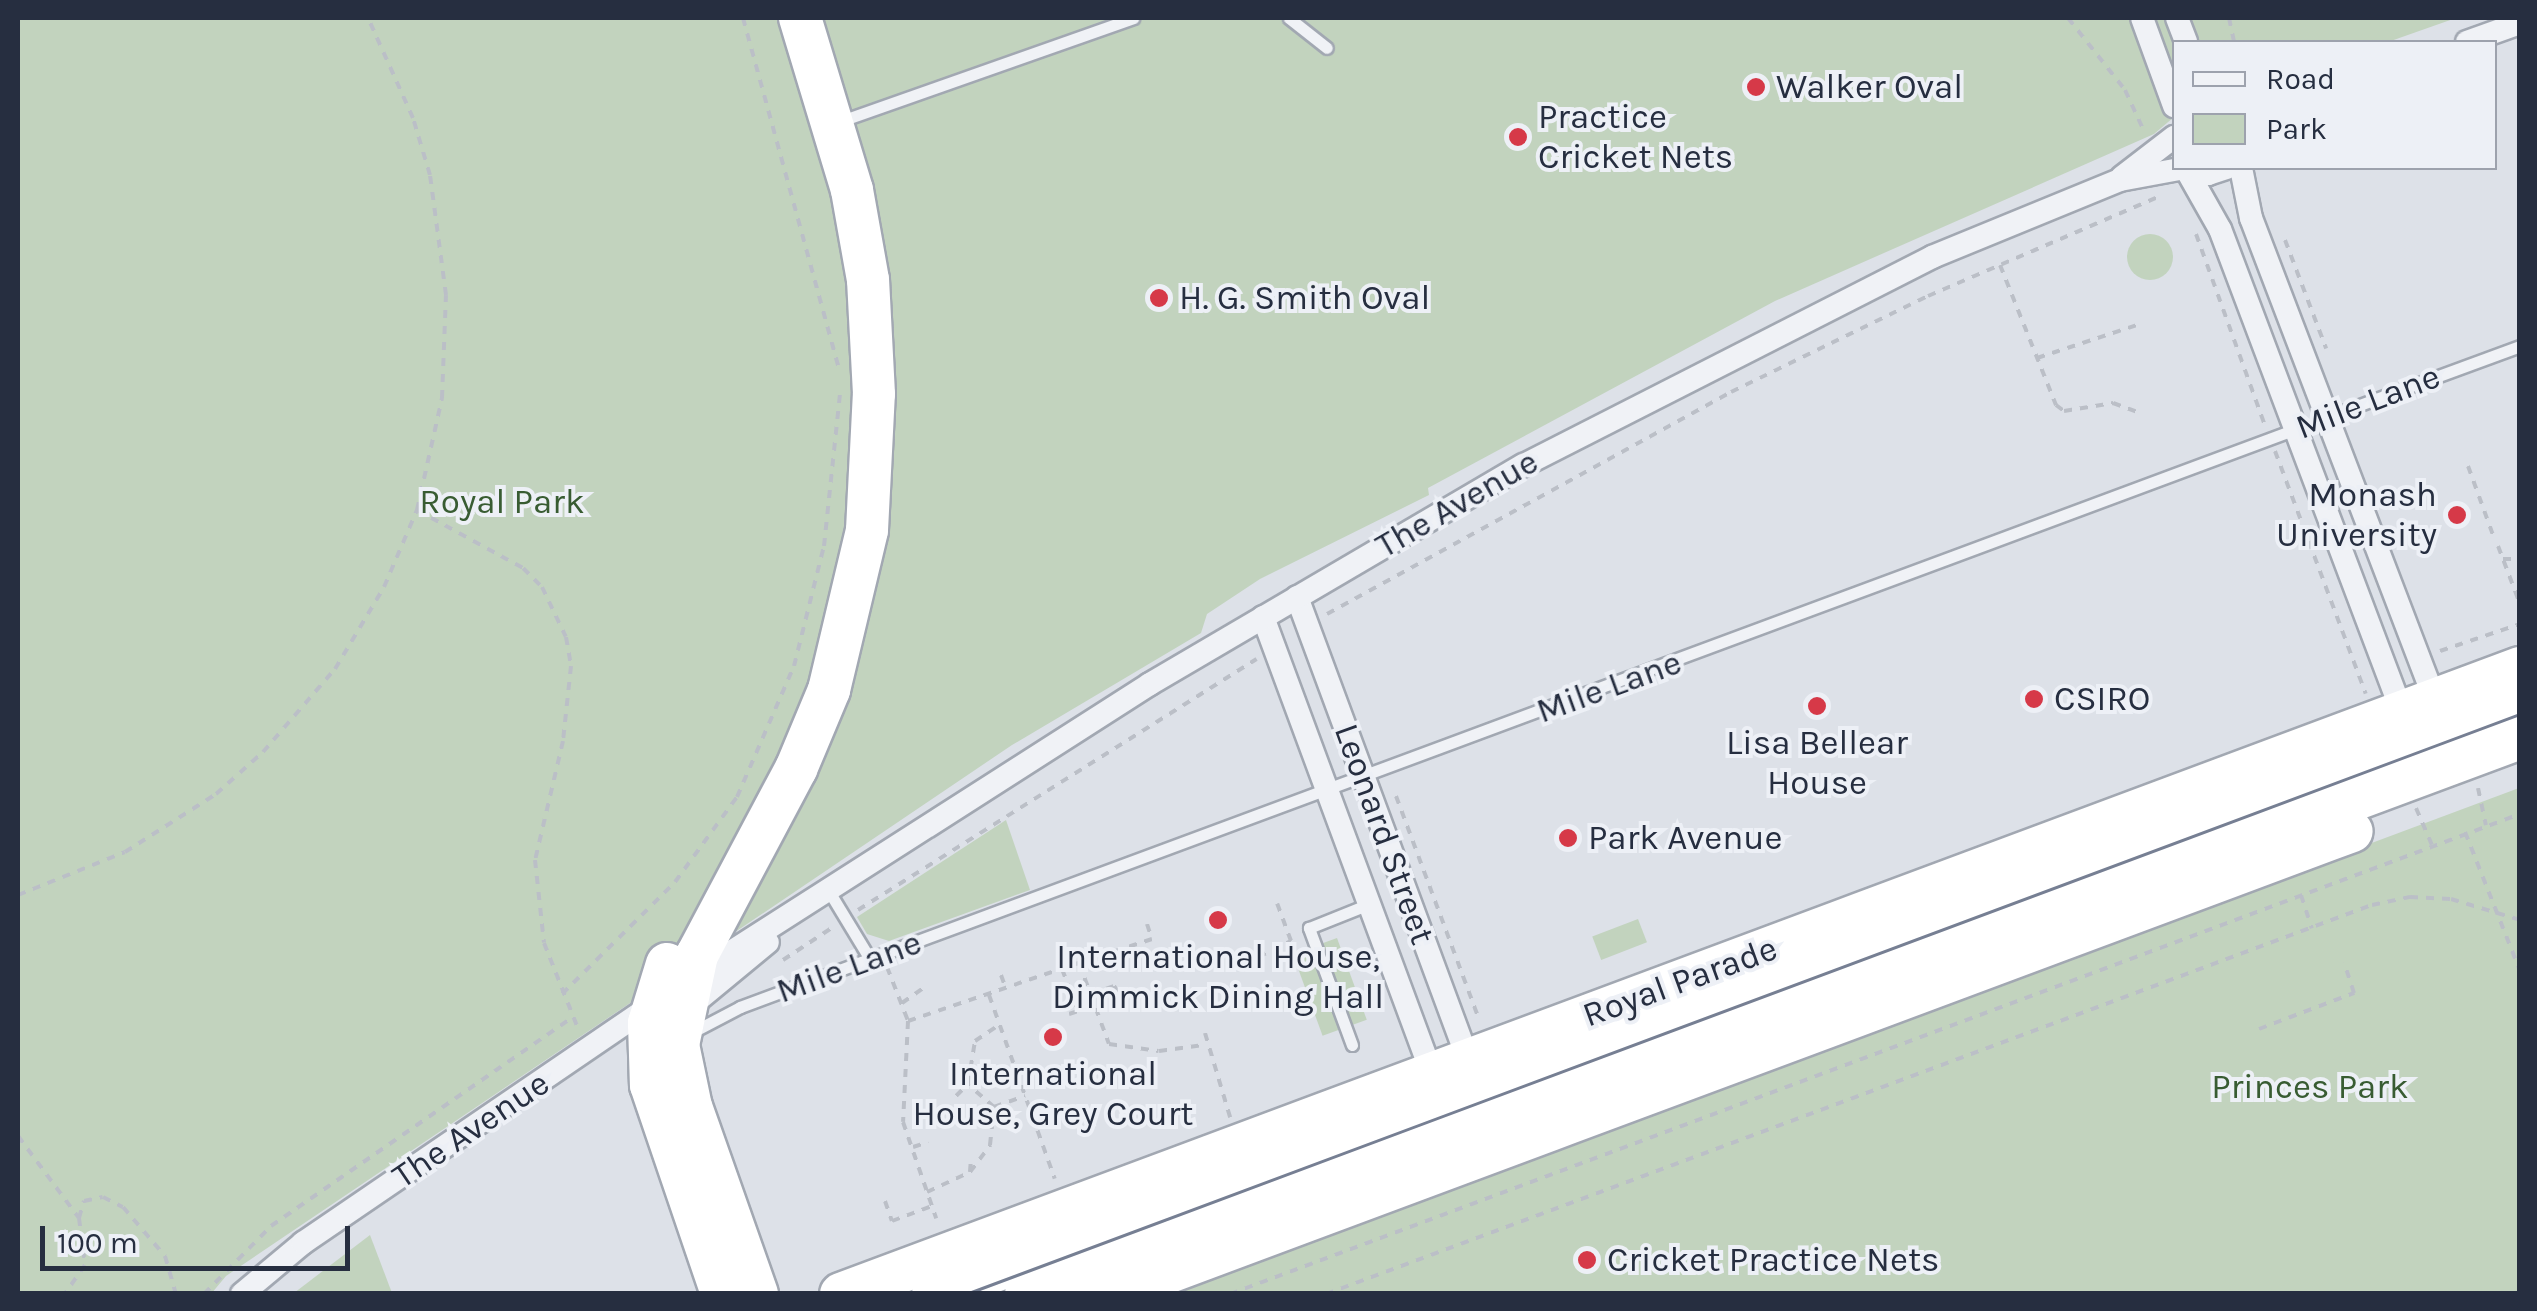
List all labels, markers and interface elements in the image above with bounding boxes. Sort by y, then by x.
legend [2172,40,2497,170]
text: Road [2266,61,2335,97]
place label: Walker Oval [1776,66,1963,108]
marker: Walker Oval [1745,76,1767,98]
place label: Practice Cricket Nets [1538,96,1733,178]
text: Park [2266,111,2327,147]
marker: Practice Cricket Nets [1507,126,1529,148]
place label: H. G. Smith Oval [1179,277,1430,319]
marker: H. G. Smith Oval [1148,287,1170,309]
street label: Mile Lane [2290,355,2446,449]
street label: The Avenue [1369,441,1545,567]
place label: Monash University [2276,474,2437,556]
park label: Royal Park [419,481,585,523]
marker: Monash University [2446,504,2468,526]
street label: Mile Lane [1531,641,1687,733]
place label: CSIRO [2054,678,2150,720]
marker: CSIRO [2023,688,2045,710]
marker: Lisa Bellear House [1806,695,1828,717]
street label: Leonard Street [1325,718,1443,950]
place label: Lisa Bellear House [1726,722,1908,804]
place label: Park Avenue [1588,817,1783,859]
marker: Park Avenue [1557,827,1579,849]
marker: International House, Dimmick Dining Hall [1207,909,1229,931]
street label: Mile Lane [771,921,927,1013]
street label: Royal Parade [1577,927,1783,1037]
place label: International House, Dimmick Dining Hall [1052,936,1384,1018]
marker: International House, Grey Court [1042,1026,1064,1048]
place label: International House, Grey Court [912,1053,1194,1135]
street label: The Avenue [385,1062,557,1198]
park label: Princes Park [2211,1066,2409,1108]
scale bar [45,1206,355,1268]
text: 100 m [57,1225,138,1261]
place label: Cricket Practice Nets [1607,1239,1940,1281]
marker: Cricket Practice Nets [1576,1249,1598,1271]

